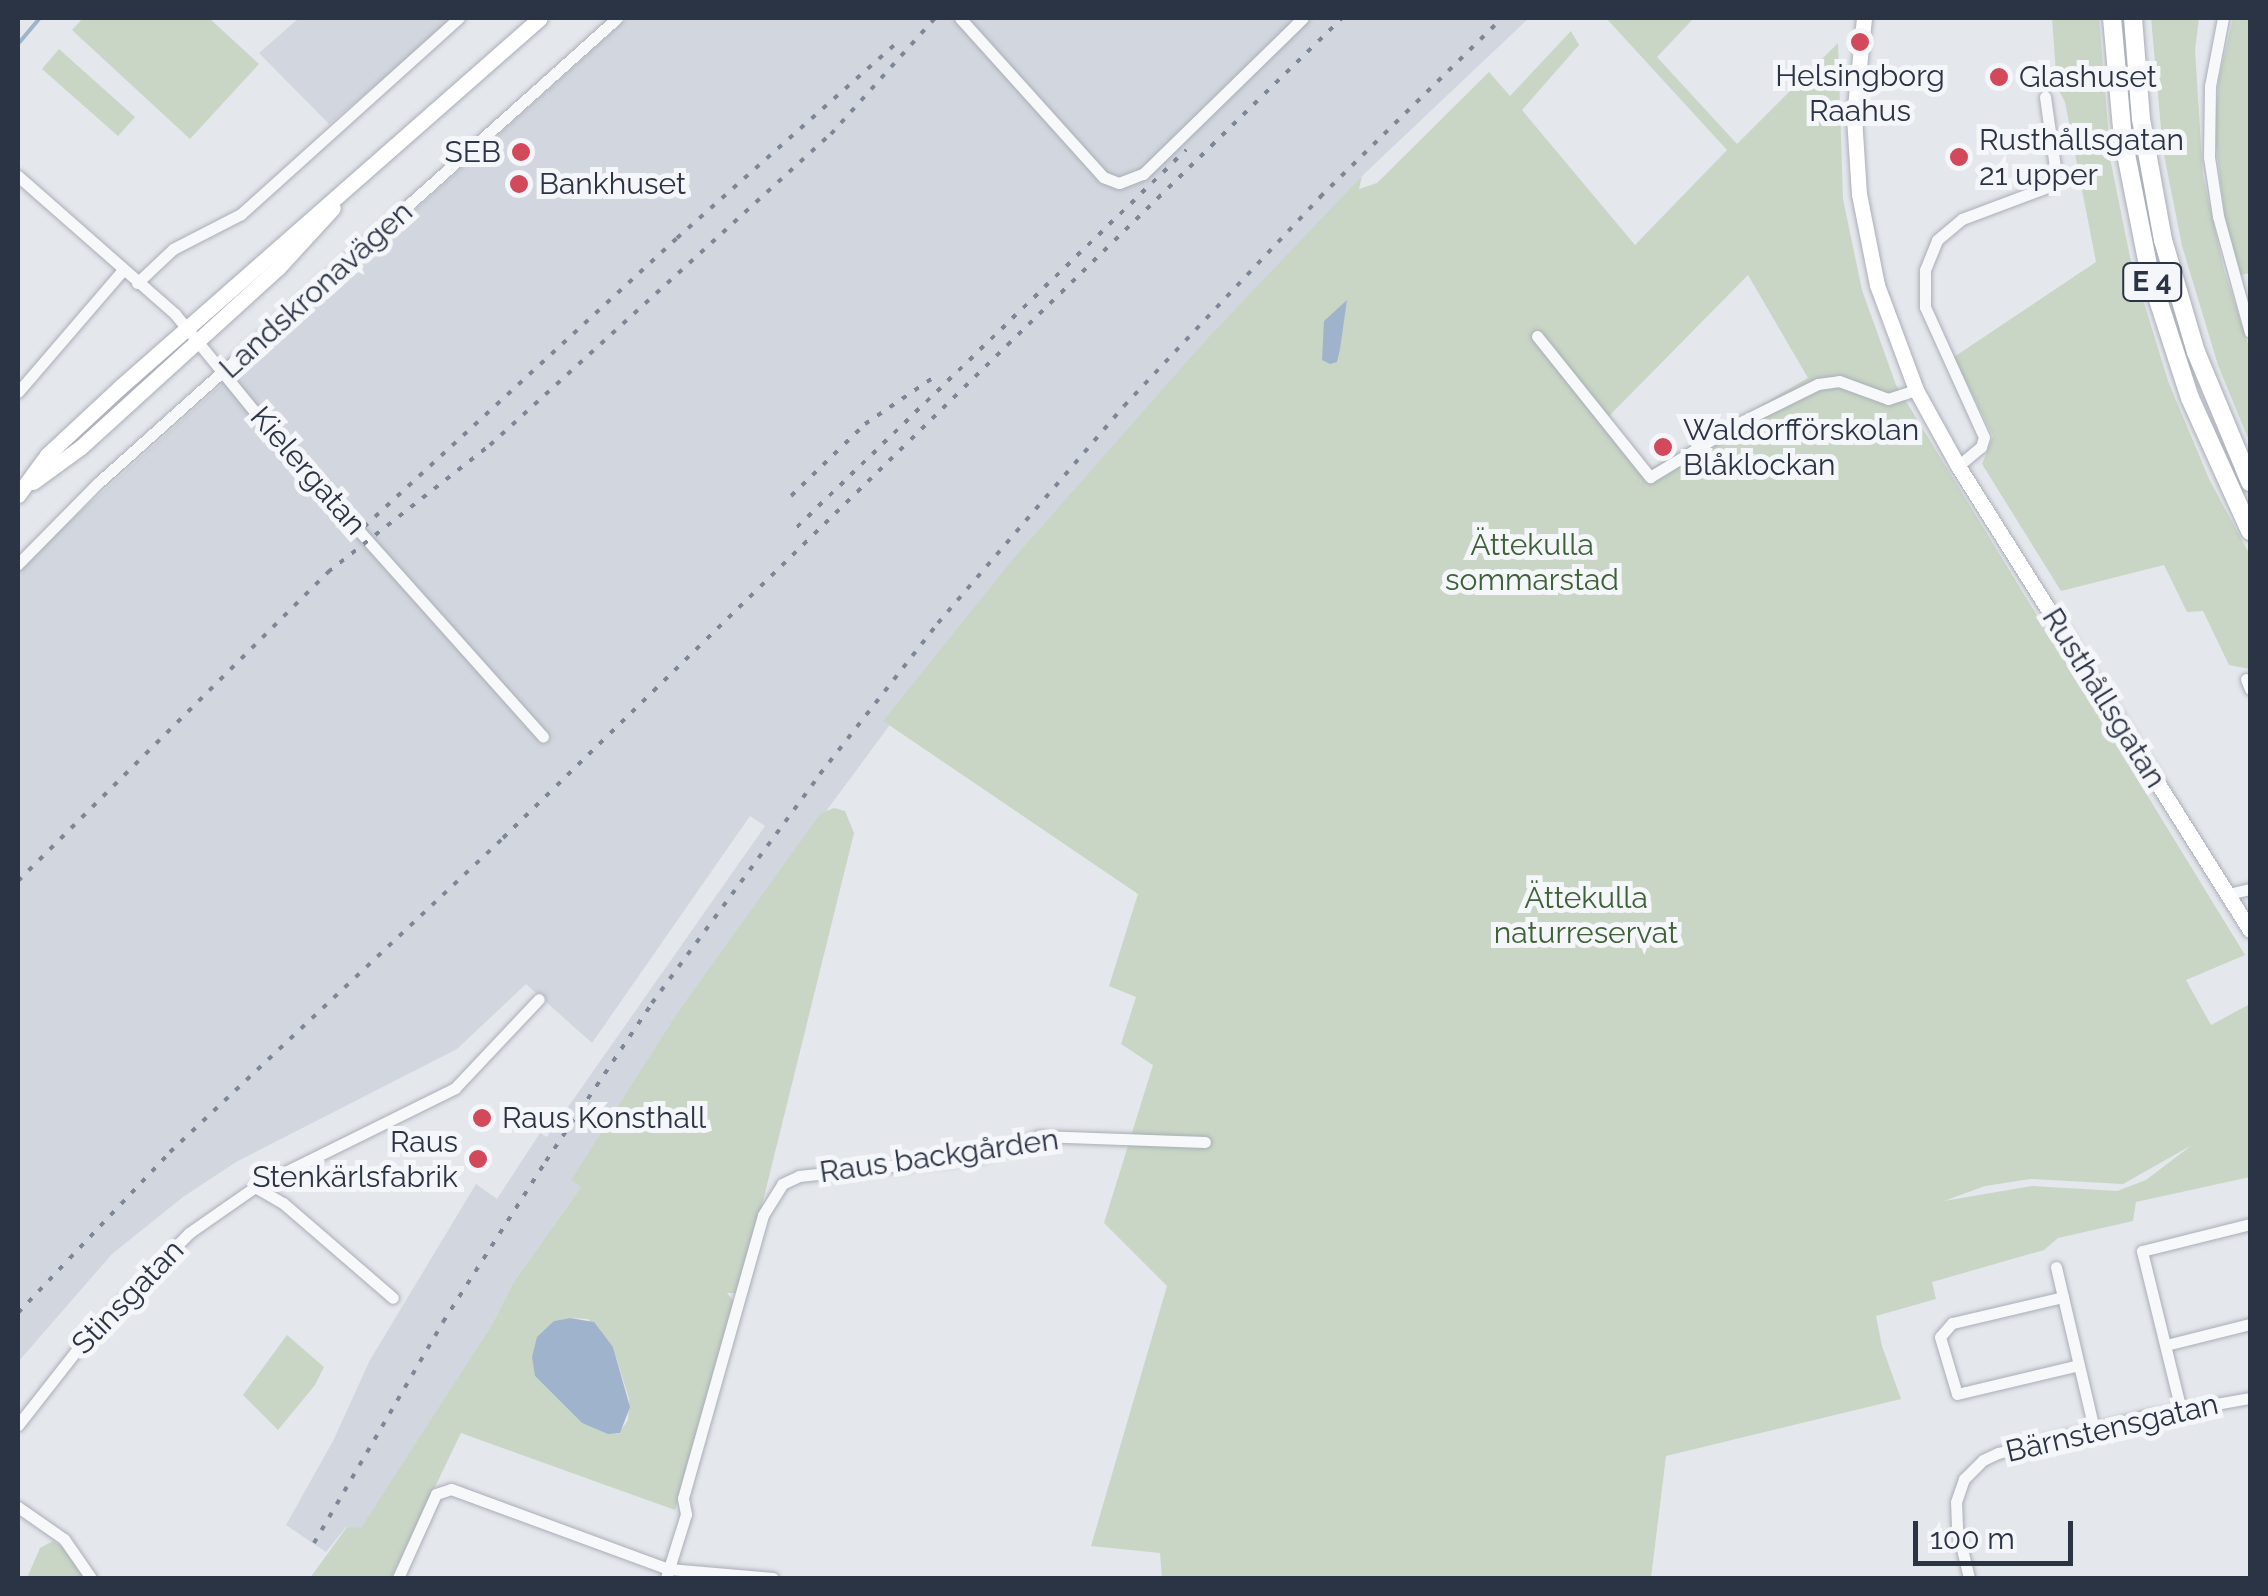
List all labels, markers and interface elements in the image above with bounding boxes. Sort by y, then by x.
marker: Helsingborg Raahus [1849,31,1871,53]
place label: Helsingborg Raahus [1775,58,1945,128]
place label: Glashuset [2019,59,2157,95]
marker: Glashuset [1988,66,2010,88]
place label: Rusthållsgatan 21 upper [1979,122,2184,192]
place label: SEB [445,134,501,170]
marker: SEB [510,141,532,163]
marker: Rusthållsgatan 21 upper [1948,146,1970,168]
place label: Bankhuset [539,166,686,202]
marker: Bankhuset [508,173,530,195]
street label: Landskronavägen [212,194,420,386]
road number: E 4 [2122,259,2182,305]
street label: Kielergatan [243,400,373,542]
place label: Waldorfförskolan Blåklockan [1683,412,1919,482]
marker: Waldorfförskolan Blåklockan [1652,436,1674,458]
park label: Ättekulla sommarstad [1445,527,1619,598]
street label: Rusthållsgatan [2034,602,2174,794]
park label: Ättekulla naturreservat [1494,880,1678,950]
place label: Raus Konsthall [502,1100,706,1136]
marker: Raus Konsthall [471,1107,493,1129]
street label: Raus backgården [817,1121,1061,1191]
place label: Raus Stenkärlsfabrik [252,1124,458,1194]
marker: Raus Stenkärlsfabrik [467,1148,489,1170]
street label: Stinsgatan [65,1232,191,1362]
street label: Bärnstensgatan [2002,1386,2222,1470]
scale bar [1918,1501,2078,1563]
text: 100 m [1930,1521,2015,1556]

